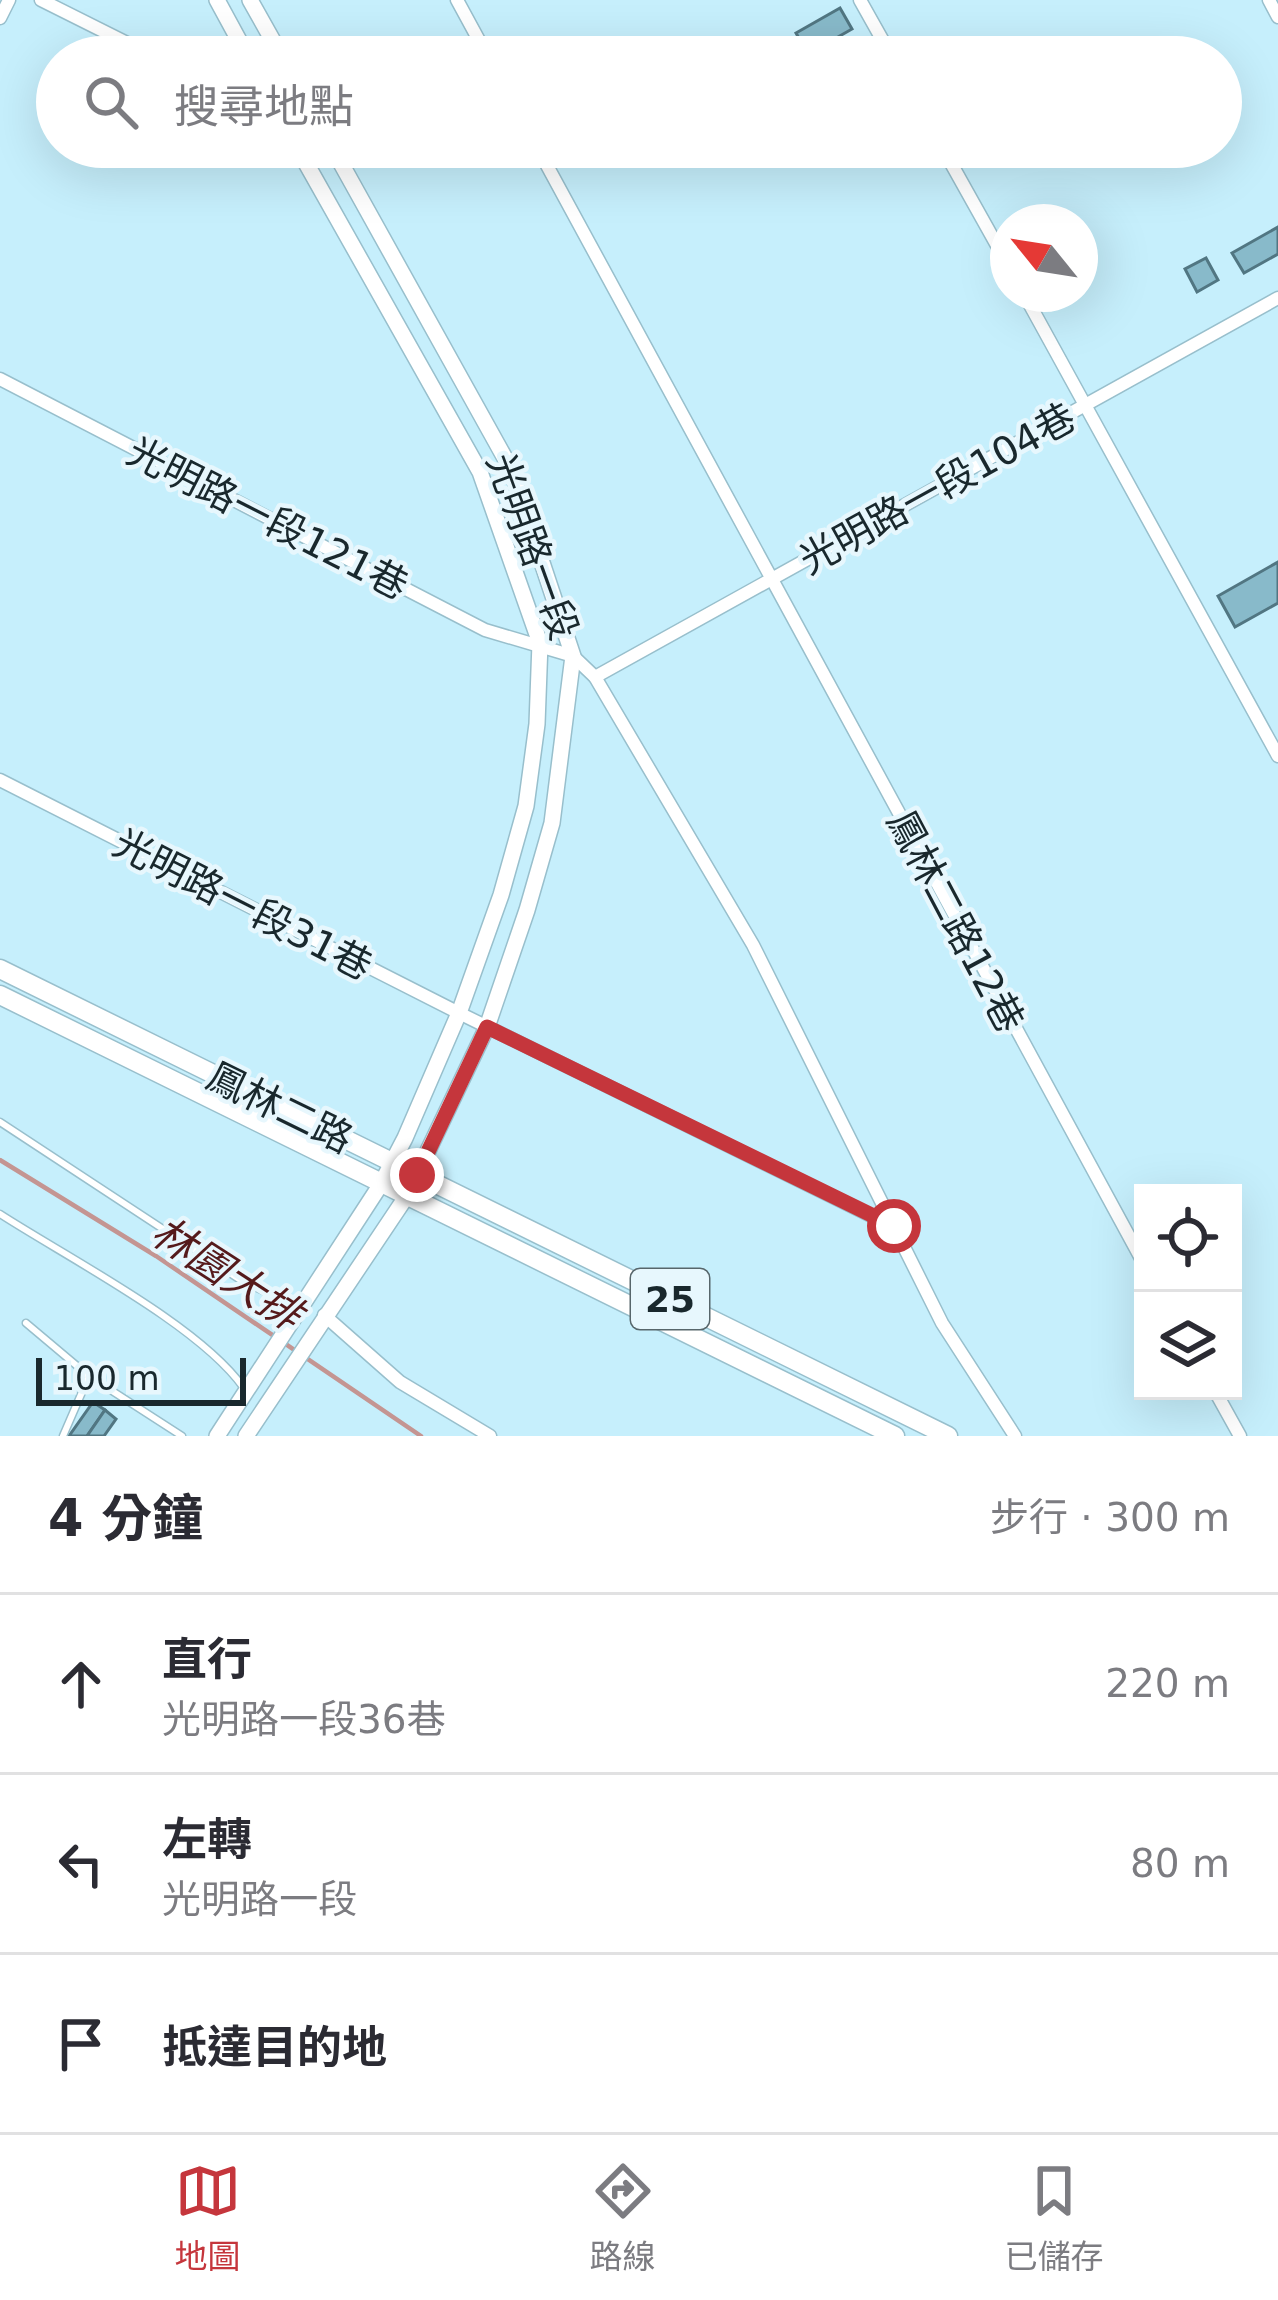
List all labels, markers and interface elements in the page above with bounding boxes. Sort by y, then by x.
search box [36,36,1242,168]
icon: search [78,69,144,135]
text: 搜尋地點 [174,80,354,133]
north arrow [990,204,1098,312]
street label: 光明路一段104巷 [791,394,1083,583]
street label: 光明路一段121巷 [120,428,415,609]
street label: 光明路一段 [478,447,587,645]
street label: 鳳林二路12巷 [878,803,1033,1040]
street label: 光明路一段31巷 [106,820,379,989]
street label: 鳳林二路 [200,1053,360,1162]
route end [390,1148,444,1202]
map controls [1134,1184,1242,1400]
button: locate [1134,1184,1242,1292]
route start [867,1199,921,1253]
water label: 林園大排 [143,1207,315,1342]
road number: 25 [631,1269,709,1329]
button: layers [1134,1292,1242,1400]
scale bar [36,1352,246,1405]
text: 100 m [54,1359,160,1398]
text: 4 分鐘 [48,1489,203,1548]
text: 步行 · 300 m [990,1495,1230,1540]
text: 直行 [162,1633,252,1686]
icon: ahead [48,1651,114,1717]
text: 220 m [1105,1661,1230,1706]
text: 光明路一段36巷 [162,1697,446,1742]
text: 左轉 [162,1813,252,1866]
icon: left [48,1831,114,1897]
text: 80 m [1130,1841,1230,1886]
text: 光明路一段 [162,1877,357,1922]
icon: arrive [48,2011,114,2077]
text: 抵達目的地 [162,2021,387,2074]
tab: 地圖 [175,2158,241,2278]
tab: 路線 [590,2158,656,2278]
tab: 已儲存 [1005,2158,1104,2278]

